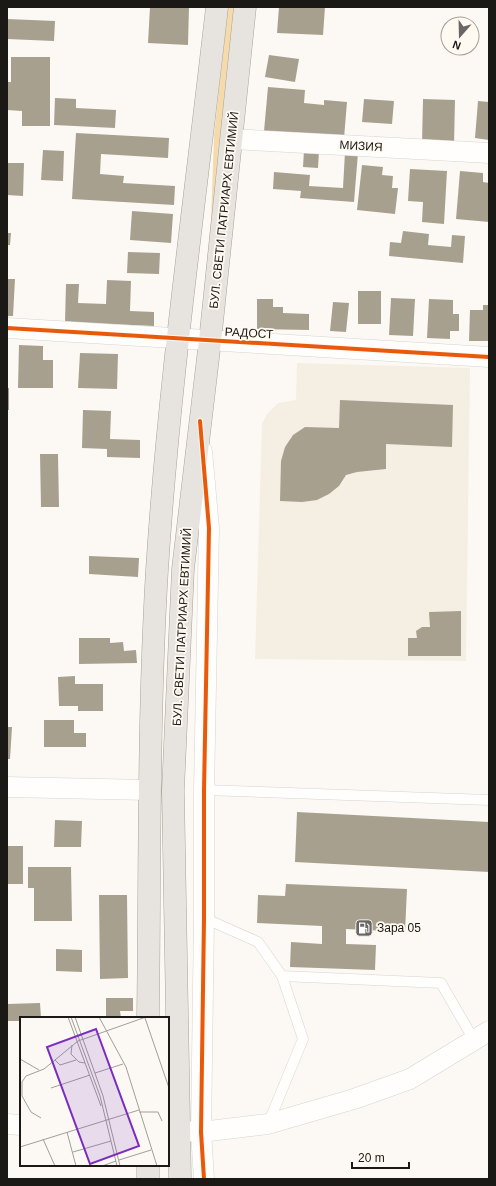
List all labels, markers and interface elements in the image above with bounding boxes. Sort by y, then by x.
north arrow [440,16,480,56]
text: N [451,38,462,52]
street label: БУЛ. СВЕТИ ПАТРИАРХ ЕВТИМИЙ [206,111,241,309]
street label: МИЗИЯ [339,138,383,154]
street label: РАДОСТ [224,325,274,341]
street label: БУЛ. СВЕТИ ПАТРИАРХ ЕВТИМИЙ [169,528,194,726]
fuel station icon: Зара 05 [354,918,374,938]
place label: Зара 05 [377,921,421,935]
inset map [20,1017,169,1166]
scale bar [352,1144,409,1170]
text: 20 m [358,1151,385,1165]

